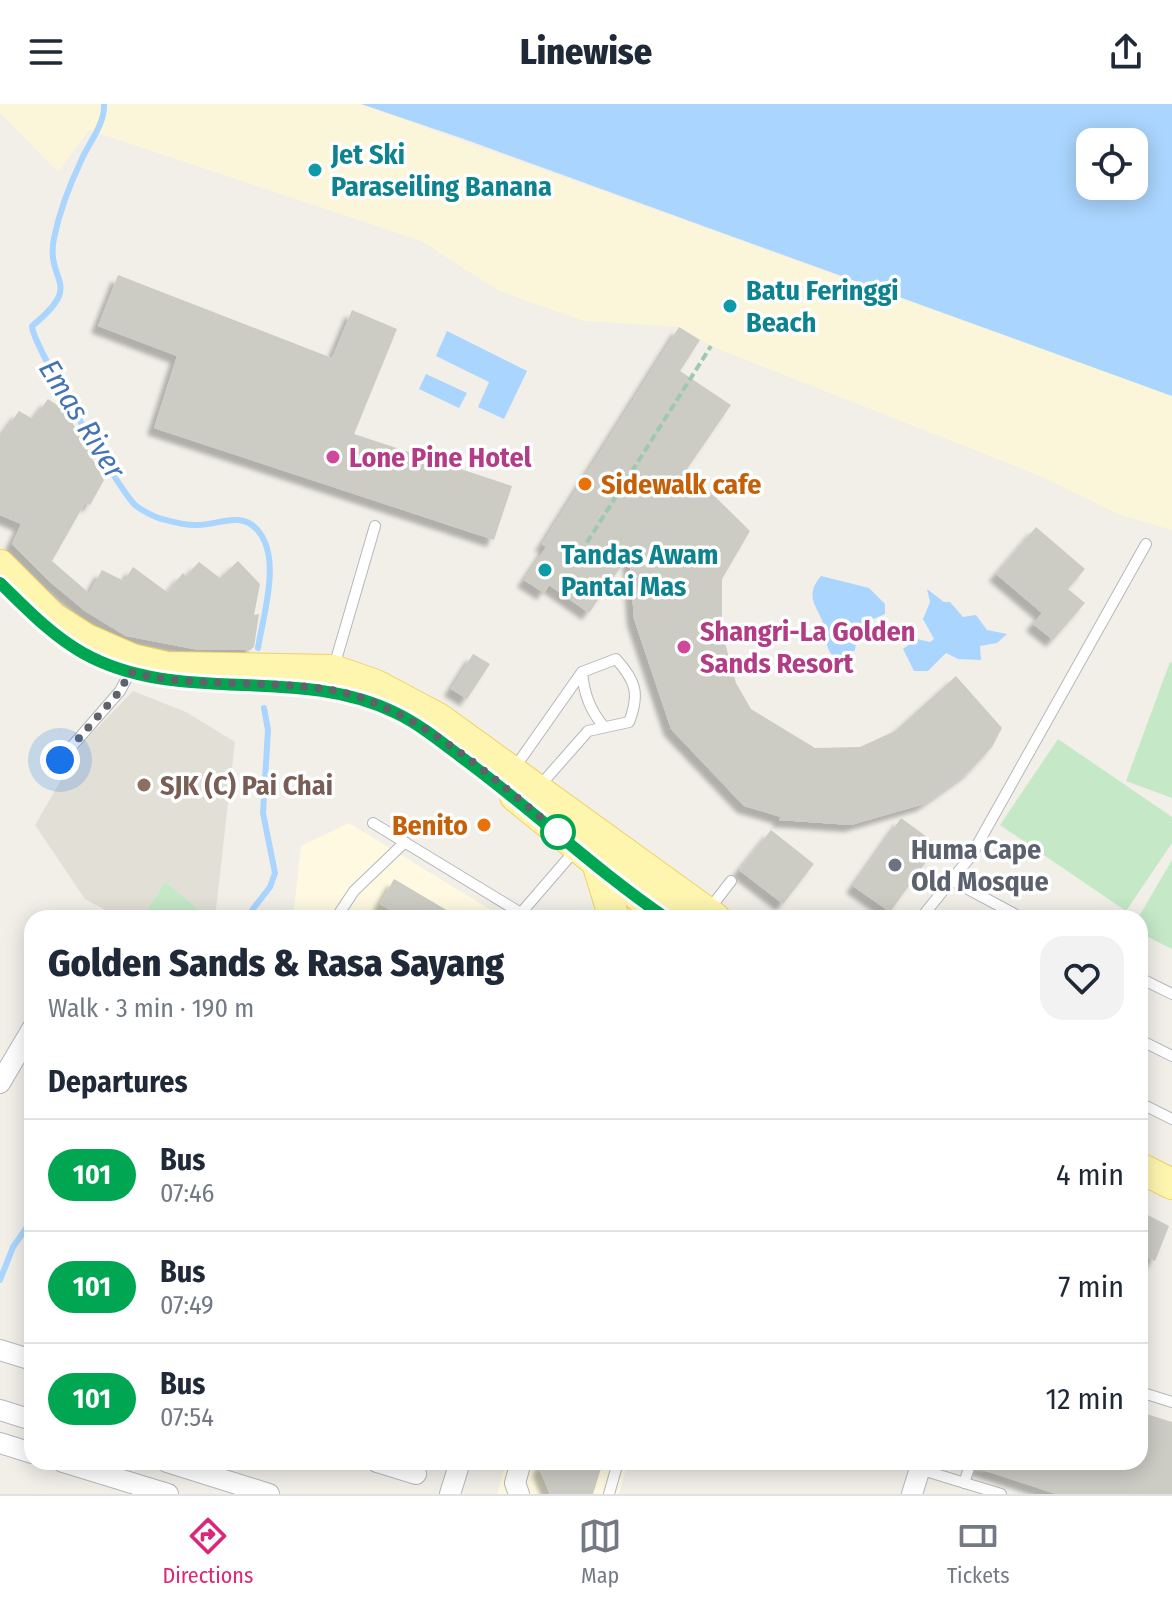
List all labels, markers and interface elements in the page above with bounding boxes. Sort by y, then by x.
icon: menu [24,30,68,74]
text: Linewise [520,30,652,74]
icon: share [1104,30,1148,74]
map controls [1076,128,1148,200]
button: locate [1076,128,1148,200]
place label: Jet Ski Paraseiling Banana [330,138,552,203]
marker: Jet Ski Paraseiling Banana [306,161,324,179]
place label: Batu Feringgi Beach [746,274,899,339]
marker: Batu Feringgi Beach [721,297,739,315]
water label: Emas River [31,353,134,487]
place label: Lone Pine Hotel [349,441,532,474]
marker: Lone Pine Hotel [324,448,342,466]
place label: Sidewalk cafe [601,468,761,501]
marker: Sidewalk cafe [576,475,594,493]
place label: Tandas Awam Pantai Mas [561,538,718,603]
marker: Tandas Awam Pantai Mas [536,561,554,579]
place label: Shangri-La Golden Sands Resort [700,615,915,680]
marker: Shangri-La Golden Sands Resort [675,638,693,656]
your location [40,740,80,780]
place label: SJK (C) Pai Chai [160,769,333,802]
marker: SJK (C) Pai Chai [135,776,153,794]
place label: Benito [392,809,468,842]
unlabelled marker [541,815,575,849]
marker: Benito [475,816,493,834]
place label: Huma Cape Old Mosque [911,833,1049,898]
marker: Huma Cape Old Mosque [886,856,904,874]
button: heart [1040,936,1124,1020]
text: Golden Sands & Rasa Sayang [48,940,504,986]
text: Walk · 3 min · 190 m [48,993,254,1024]
text: Departures [48,1064,188,1100]
text: Bus [160,1142,205,1178]
text: 4 min [1056,1157,1124,1193]
text: 101 [73,1158,111,1191]
text: 07:46 [160,1178,214,1209]
text: Bus [160,1254,205,1290]
text: 7 min [1058,1269,1124,1305]
text: 101 [73,1270,111,1303]
text: 07:49 [160,1290,214,1321]
text: Bus [160,1366,205,1402]
text: 12 min [1046,1381,1124,1417]
text: 101 [73,1382,111,1415]
text: 07:54 [160,1402,214,1433]
tab: Directions [162,1514,253,1589]
tab: Map [578,1514,622,1589]
tab: Tickets [947,1514,1010,1589]

